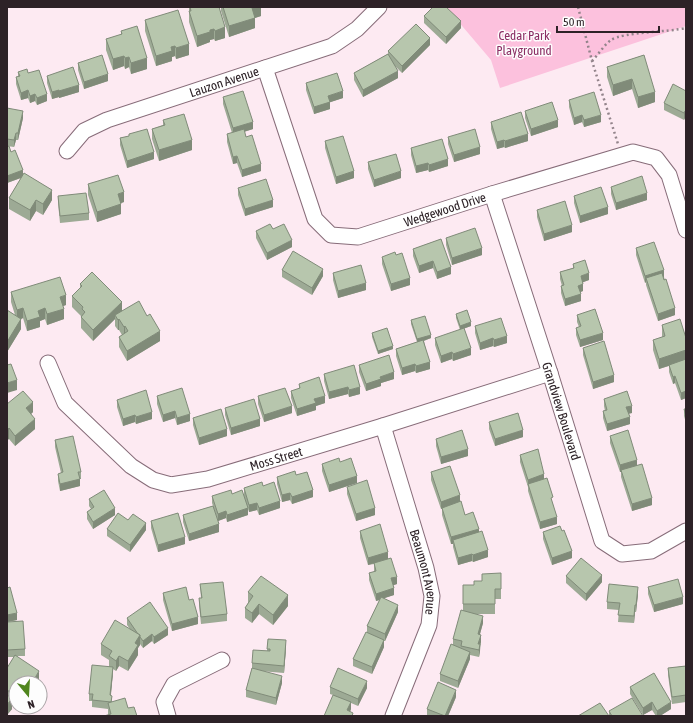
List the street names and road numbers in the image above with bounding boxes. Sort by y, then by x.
street label: Lauzon Avenue [188,64,261,100]
street label: Wedgewood Drive [402,189,488,230]
street label: Grandview Boulevard [539,360,583,462]
street label: Moss Street [248,444,305,474]
street label: Beaumont Avenue [407,527,439,616]

